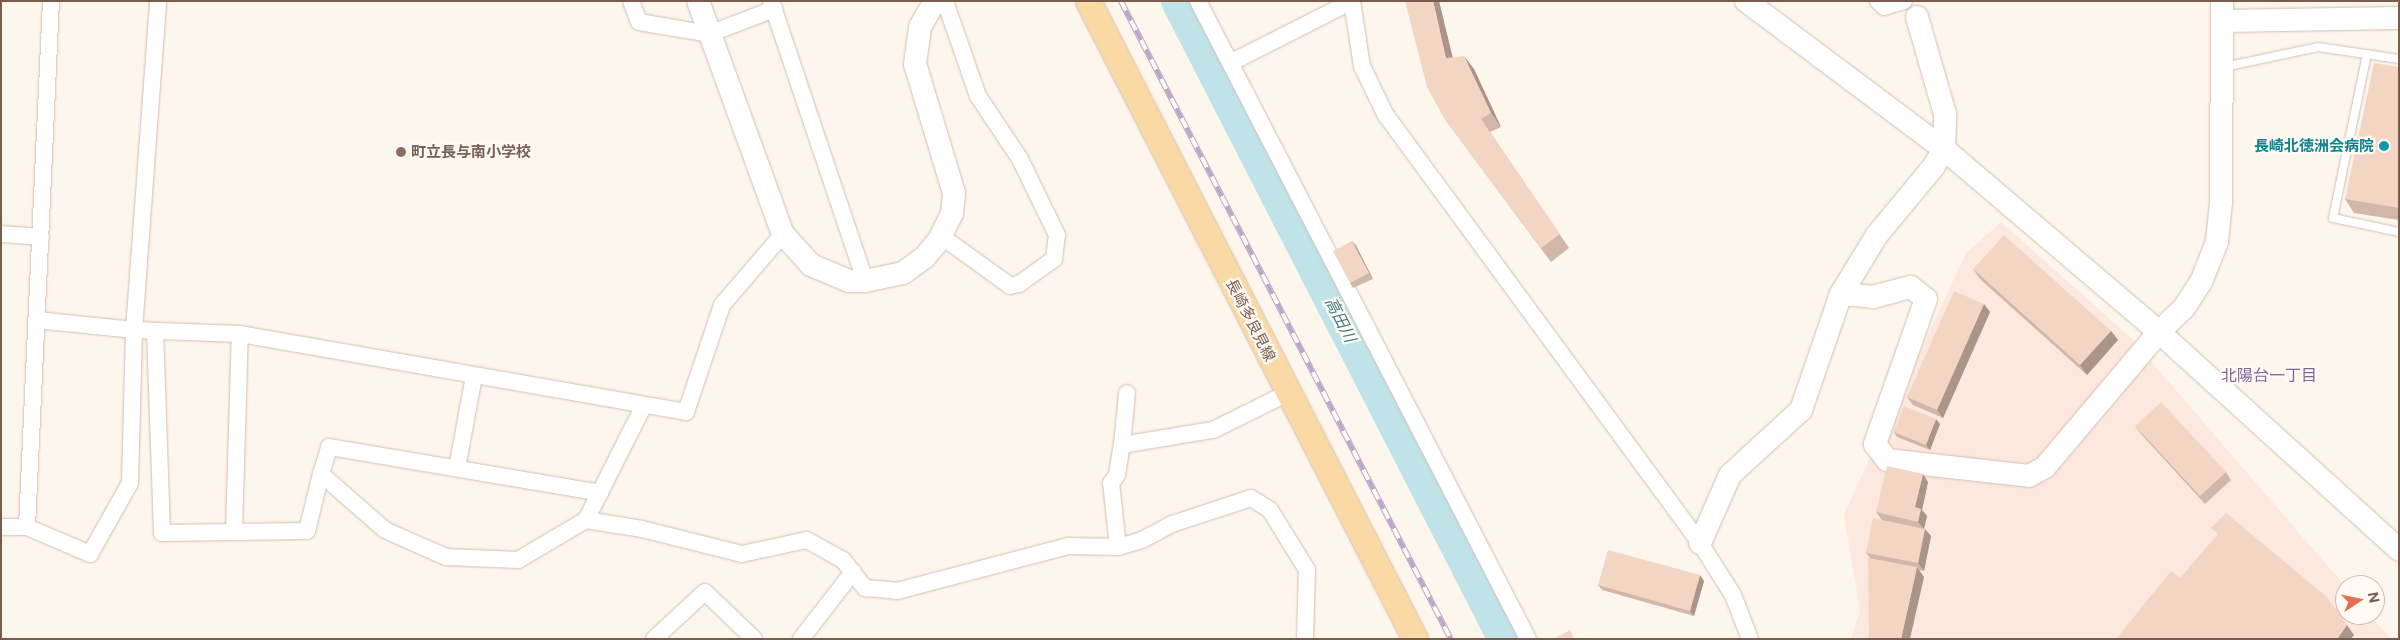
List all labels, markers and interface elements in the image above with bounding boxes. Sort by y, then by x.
place label: 長崎北徳洲会病院 [2254,137,2374,155]
marker: 長崎北徳洲会病院 [2378,140,2390,152]
place label: 町立長与南小学校 [411,143,531,161]
marker: 町立長与南小学校 [395,146,407,158]
street label: 長崎多良見線 [1223,276,1279,364]
water label: 高田川 [1321,294,1359,346]
district label: 北陽台一丁目 [2221,366,2317,386]
north arrow [2335,575,2385,625]
text: N [2365,590,2383,604]

